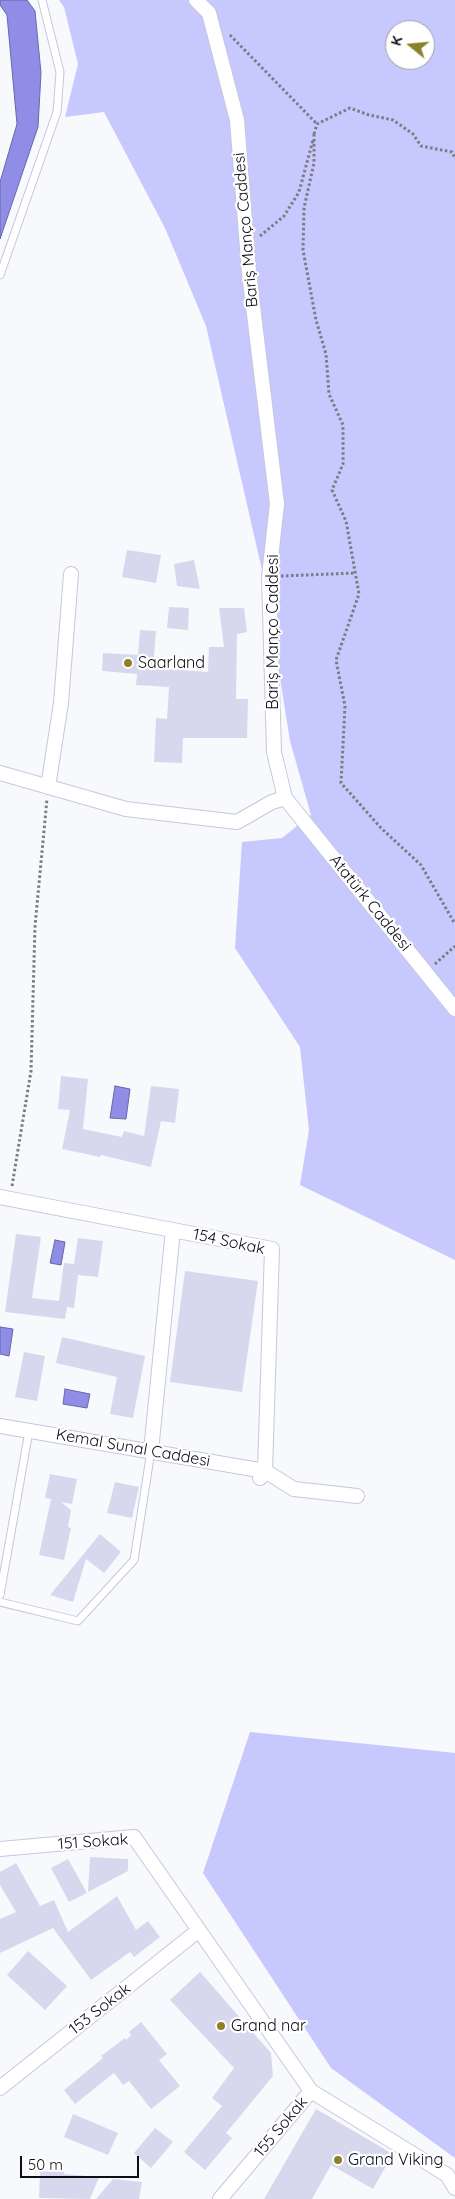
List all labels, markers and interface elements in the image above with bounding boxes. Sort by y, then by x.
north arrow [385,20,435,70]
text: K [387,34,407,48]
street label: Bariş Manço Caddesi [230,152,262,308]
street label: Bariş Manço Caddesi [263,554,283,710]
place label: Saarland [138,653,205,673]
marker: Saarland [122,657,134,669]
street label: Atatürk Caddesi [325,851,415,955]
street label: 154 Sokak [191,1225,267,1259]
street label: Kemal Sunal Caddesi [54,1425,212,1471]
street label: 151 Sokak [57,1830,129,1854]
street label: 153 Sokak [65,1979,135,2039]
place label: Grand nar [231,2016,306,2036]
marker: Grand nar [215,2020,227,2032]
street label: 155 Sokak [250,2093,312,2161]
scale bar [22,2146,141,2178]
place label: Grand Viking [348,2150,443,2170]
marker: Grand Viking [332,2154,344,2166]
text: 50 m [28,2155,63,2174]

